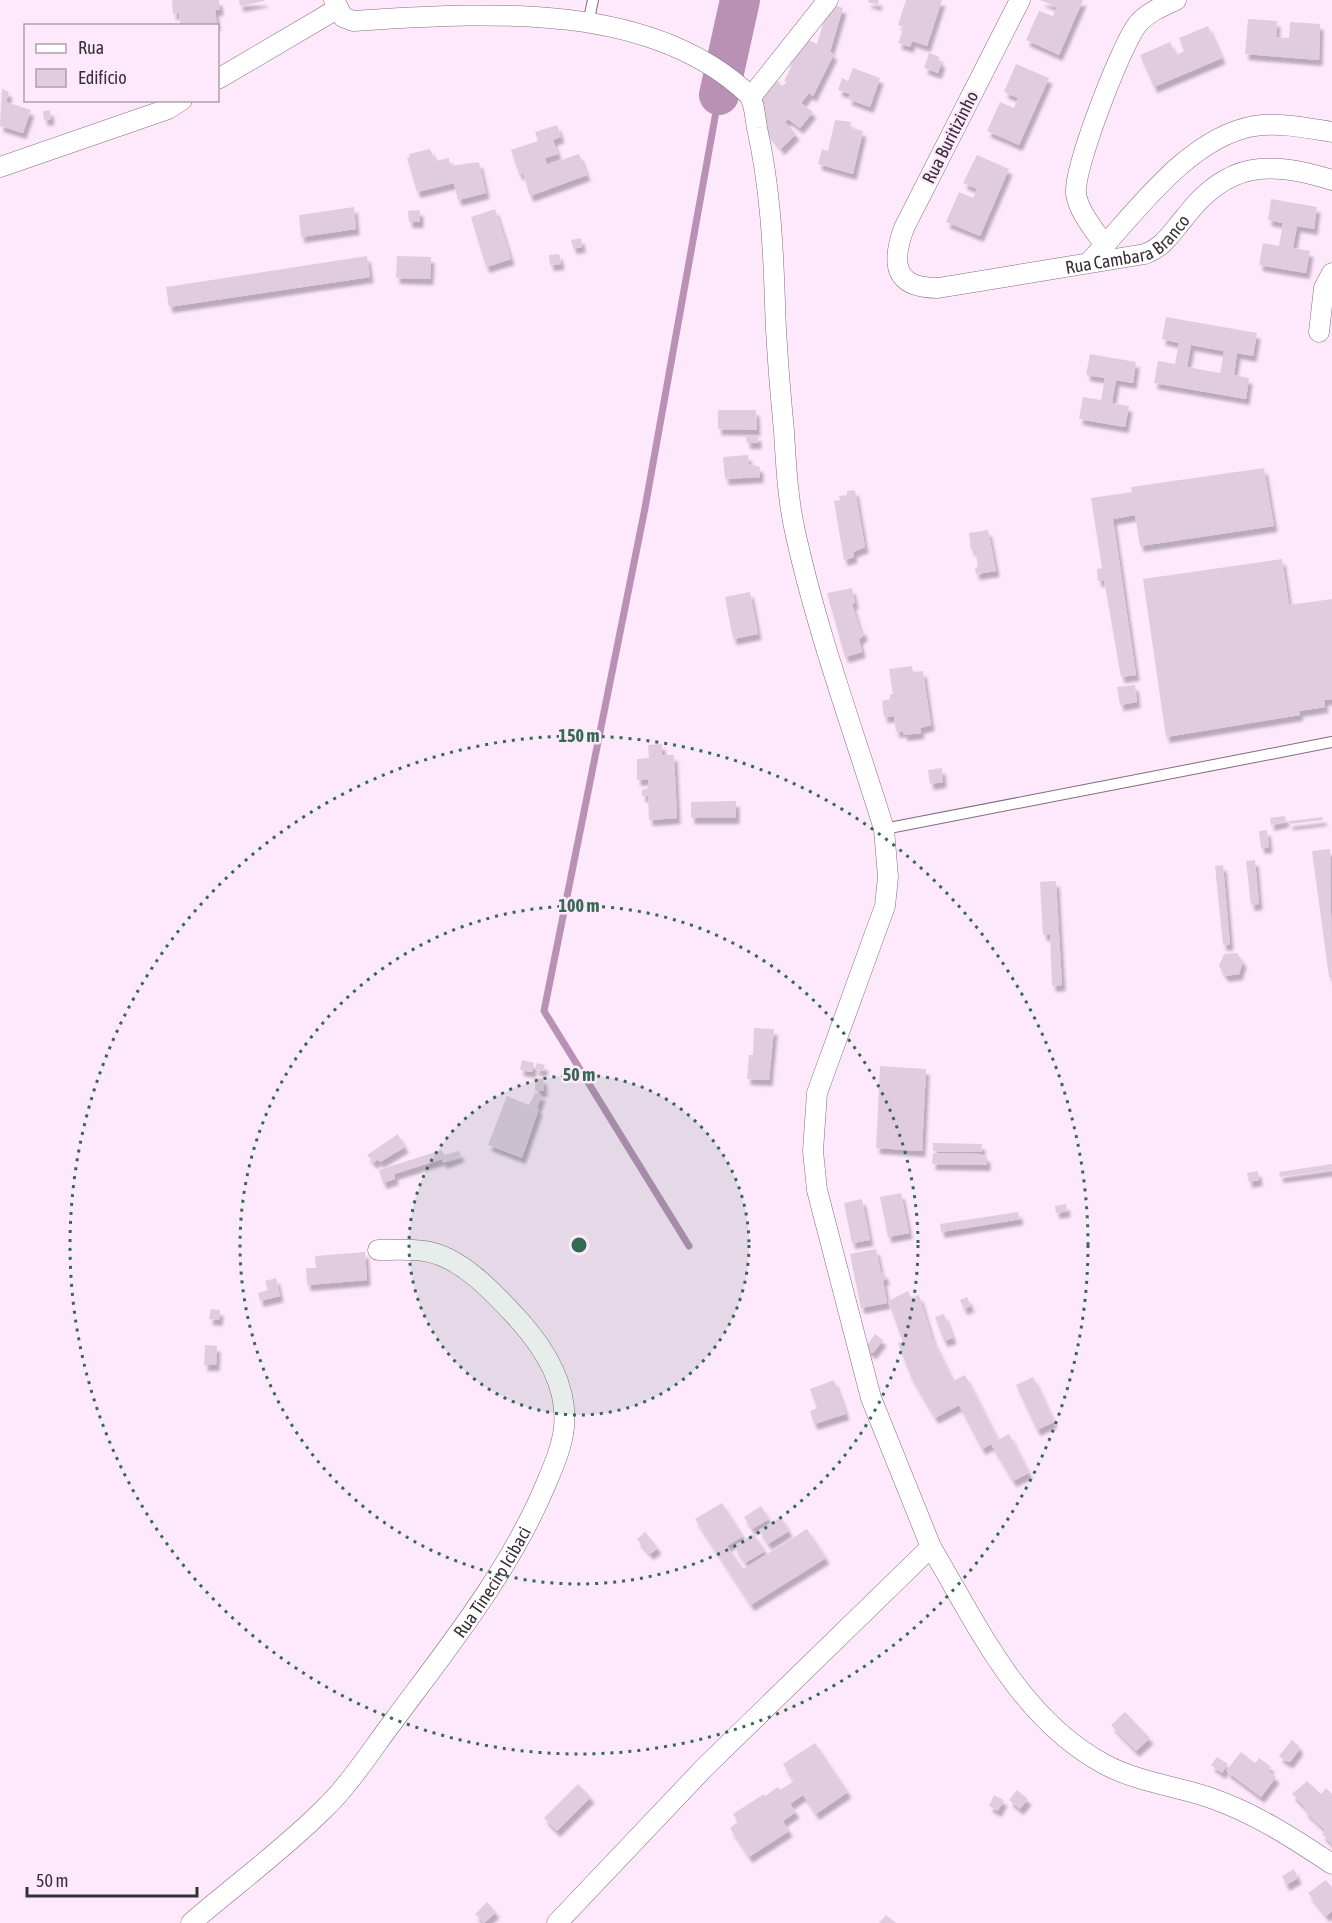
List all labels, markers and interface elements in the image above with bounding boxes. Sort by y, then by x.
legend [24,24,219,102]
text: Rua [78,37,104,58]
text: Edifício [78,67,127,88]
street label: Rua Buritizinho [918,87,982,187]
street label: Rua Cambara Branco [1064,210,1193,277]
text: 150 m [559,725,599,746]
text: 100 m [559,895,599,916]
text: 50 m [563,1064,595,1085]
centre of rings [569,1235,589,1255]
street label: Rua Tineciro Icibaci [449,1523,535,1641]
scale bar [27,1860,196,1898]
text: 50 m [36,1870,68,1891]

